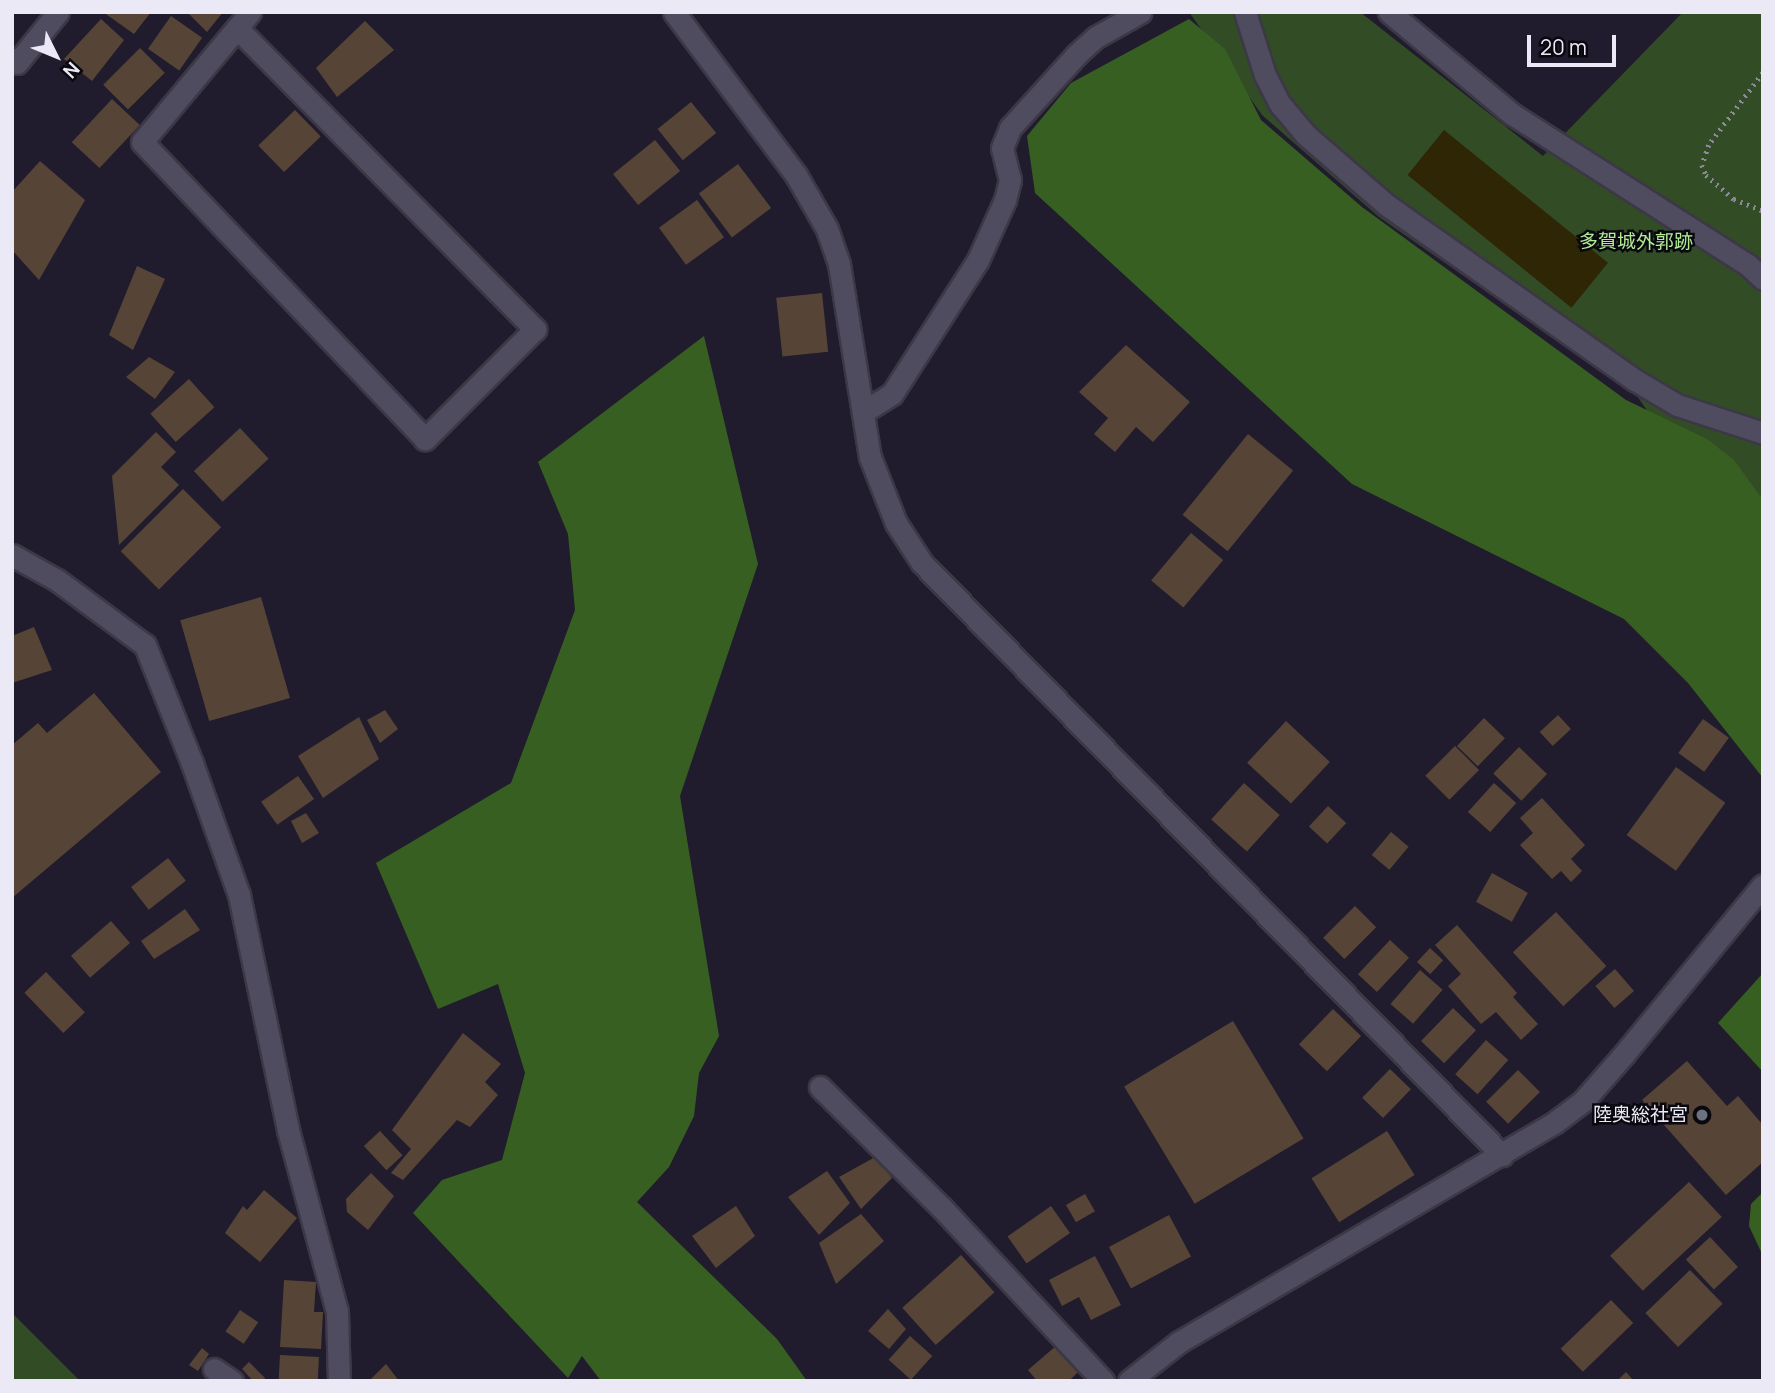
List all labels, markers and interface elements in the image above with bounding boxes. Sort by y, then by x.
north arrow [21,21,91,91]
scale bar [1530,21,1619,65]
text: 20 m [1540,33,1587,61]
text: N [57,56,86,84]
park label: 多賀城外郭跡 [1579,231,1693,253]
place label: 陸奥総社宮 [1593,1104,1688,1126]
marker: 陸奥総社宮 [1694,1107,1710,1123]

